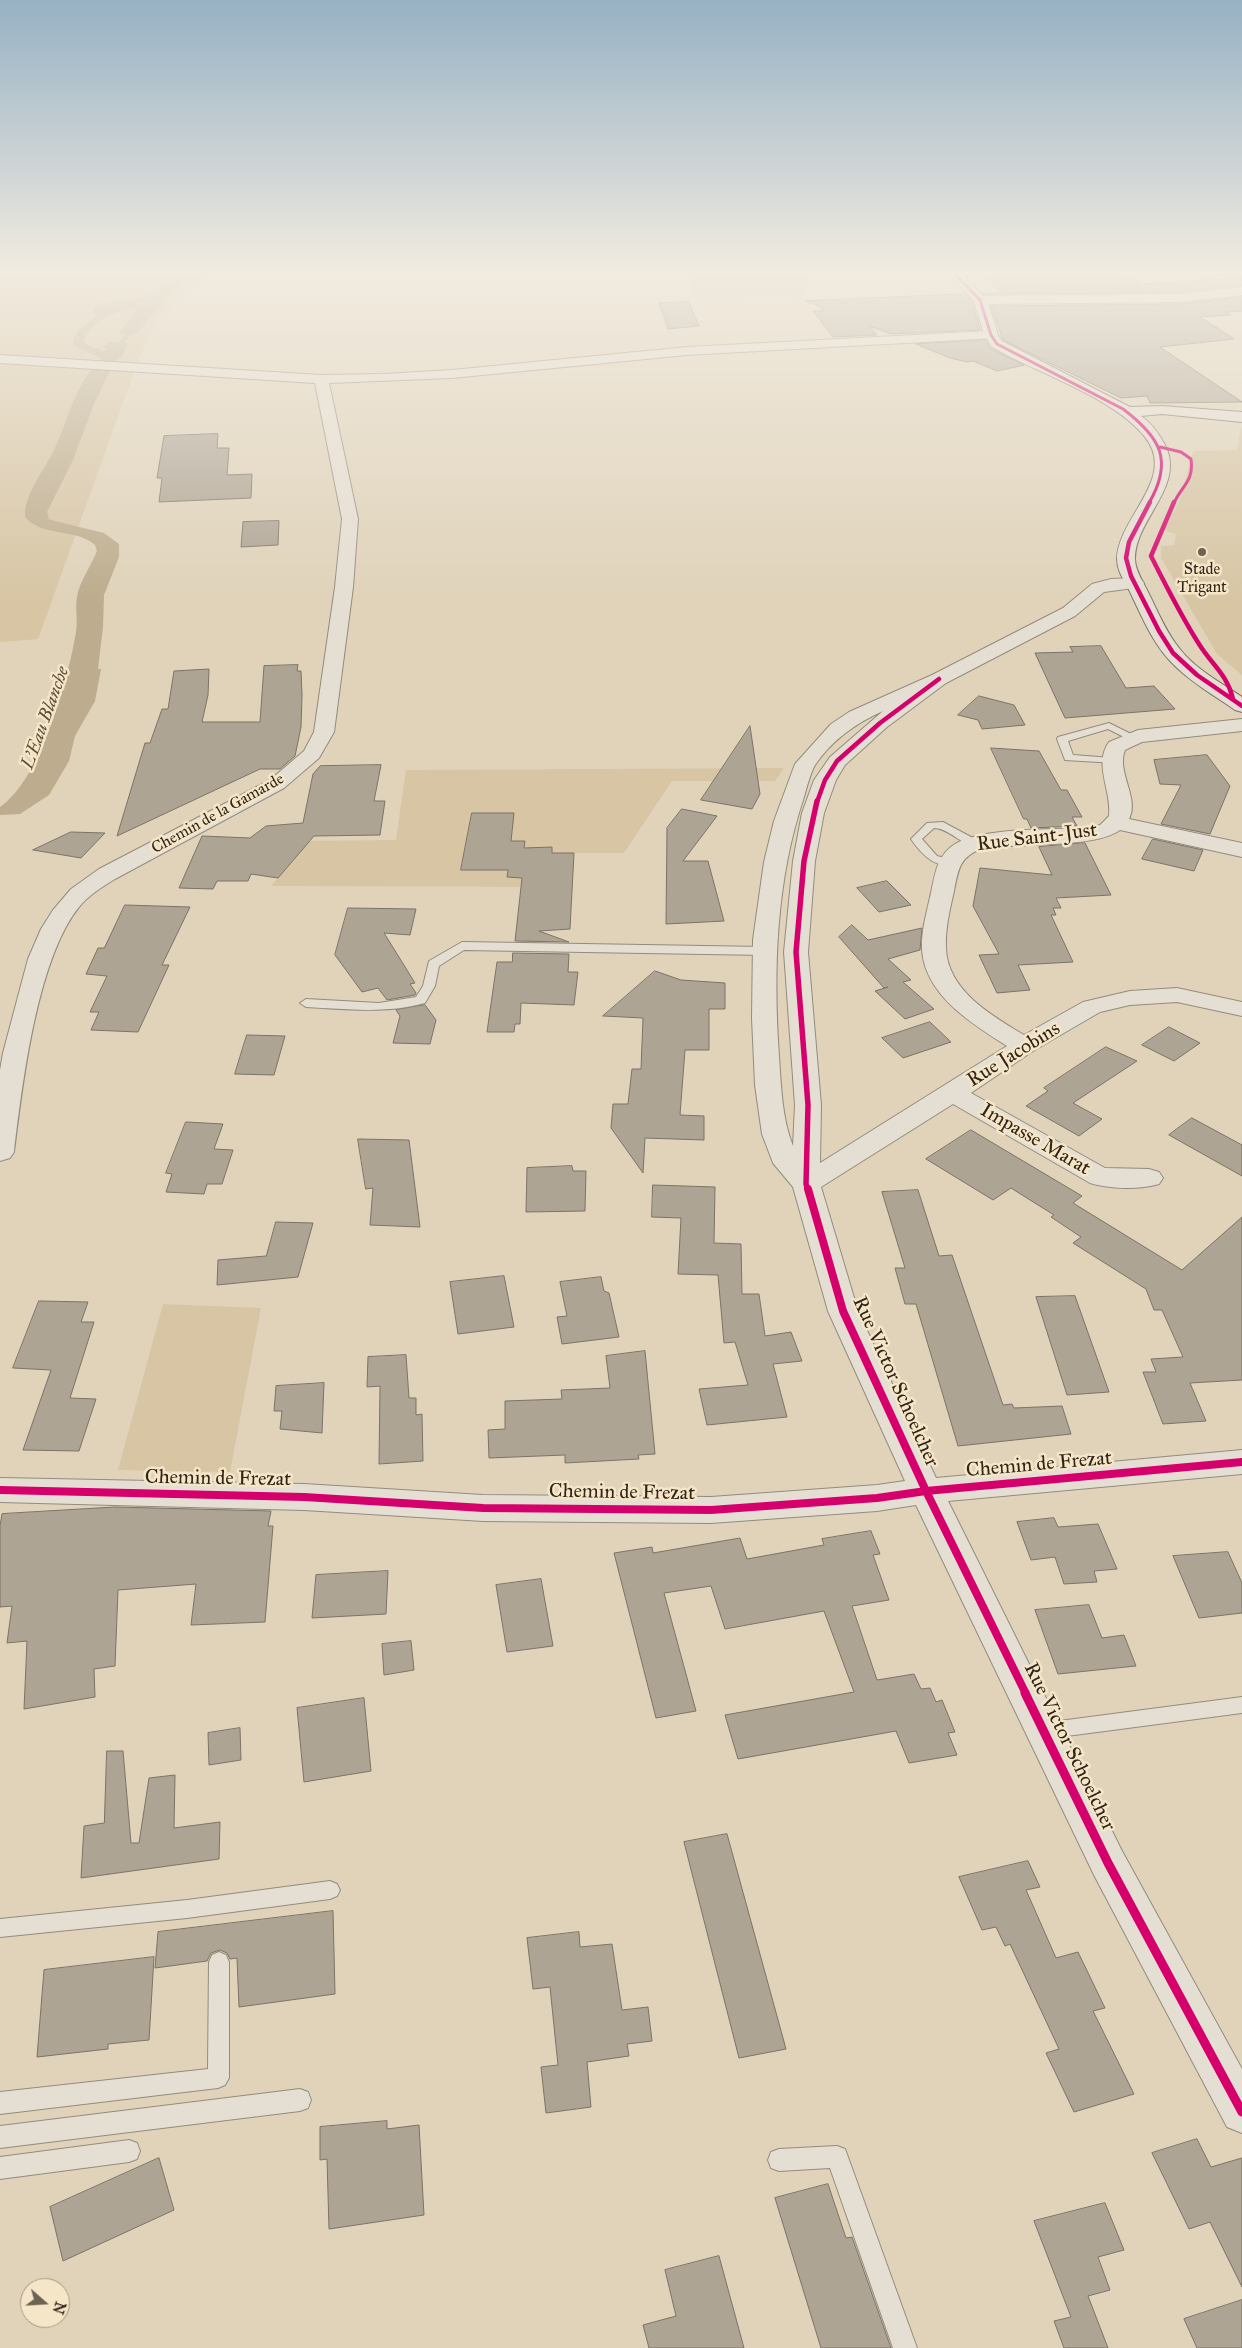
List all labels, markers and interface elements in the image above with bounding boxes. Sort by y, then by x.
marker: Stade Trigant [1196,546,1208,558]
place label: Stade Trigant [1177,560,1227,598]
water label: L'Eau Blanche [18,664,74,772]
street label: Chemin de la Gamarde [148,770,288,858]
street label: Rue Saint-Just [975,819,1099,857]
street label: Rue Jacobins [963,1017,1065,1093]
street label: Impasse Marat [976,1099,1094,1181]
street label: Rue Victor Schoelcher [847,1293,943,1471]
street label: Chemin de Frezat [965,1447,1113,1483]
street label: Chemin de Frezat [145,1466,291,1492]
street label: Chemin de Frezat [549,1480,695,1506]
street label: Rue Victor Schoelcher [1018,1659,1120,1835]
north arrow [20,2278,70,2328]
text: N [49,2299,69,2316]

